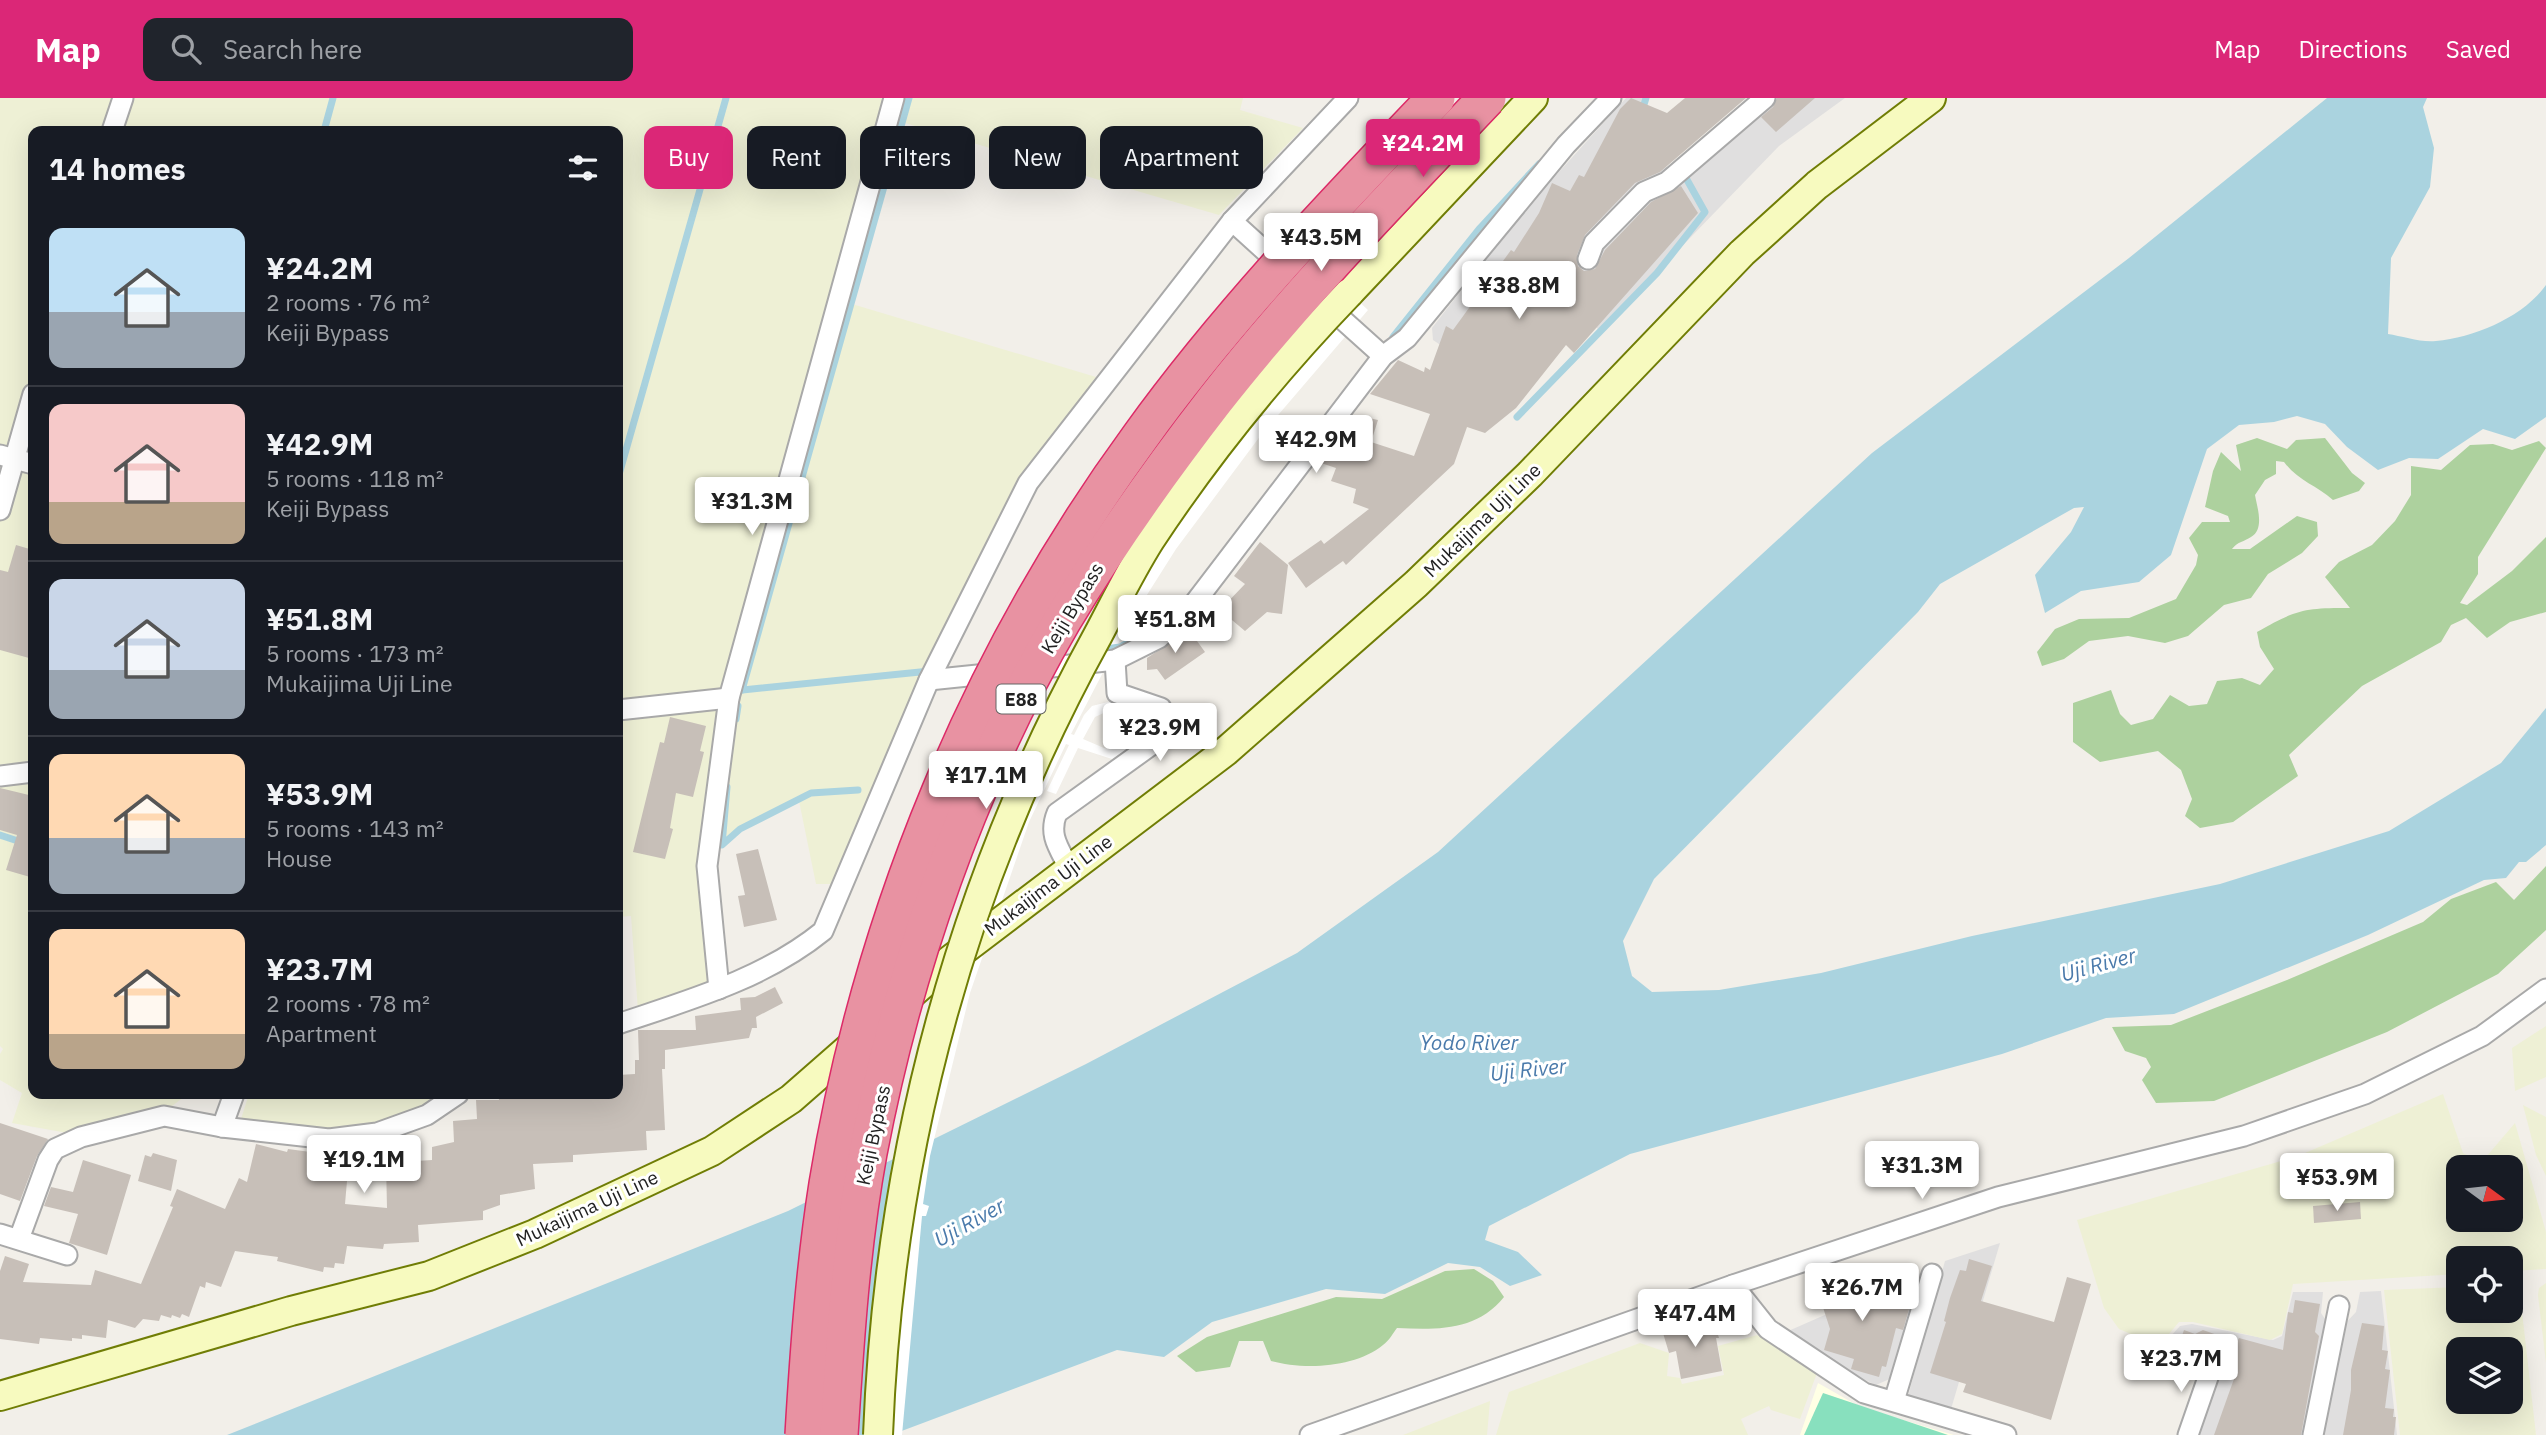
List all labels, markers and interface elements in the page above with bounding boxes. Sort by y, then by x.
search box [143,18,633,81]
text: Map [35,28,101,71]
icon: search [167,30,205,68]
text: Search here [223,32,362,66]
text: Map [2214,33,2260,65]
text: Directions [2298,33,2408,65]
text: Saved [2446,33,2511,65]
pin: ¥24.2M [1366,120,1480,179]
chip: Buy [644,126,733,189]
chip: Rent [747,126,846,189]
chip: Filters [860,126,975,189]
chip: New [989,126,1086,189]
chip: Apartment [1100,126,1263,189]
text: ¥24.2M [1382,127,1464,157]
text: 14 homes [49,149,186,188]
icon: filters [564,149,602,187]
pin: ¥43.5M [1264,214,1378,273]
text: ¥43.5M [1280,221,1362,251]
text: ¥24.2M [266,248,373,287]
icon: home [105,256,189,340]
pin: ¥38.8M [1462,262,1576,321]
text: ¥38.8M [1478,269,1560,299]
text: 2 rooms · 76 m² [266,287,430,317]
text: Keiji Bypass [266,317,389,347]
pin: ¥42.9M [1259,416,1373,475]
text: ¥42.9M [1275,423,1357,453]
text: ¥42.9M [266,424,373,463]
icon: home [105,432,189,516]
street label: Mukaijima Uji Line [1418,458,1546,582]
text: 5 rooms · 118 m² [266,463,444,493]
pin: ¥31.3M [695,478,809,537]
text: ¥31.3M [711,485,793,515]
text: Keiji Bypass [266,493,389,523]
street label: Keiji Bypass [1035,558,1109,658]
pin: ¥51.8M [1118,596,1232,655]
text: ¥51.8M [266,599,373,638]
text: ¥51.8M [1134,603,1216,633]
icon: home [105,607,189,691]
text: 5 rooms · 173 m² [266,638,444,668]
text: Mukaijima Uji Line [266,668,453,698]
road number: E88 [996,684,1046,714]
pin: ¥23.9M [1103,704,1217,763]
text: ¥23.9M [1119,711,1201,741]
pin: ¥17.1M [929,752,1043,811]
text: ¥17.1M [945,759,1027,789]
text: ¥53.9M [266,774,373,813]
icon: home [105,782,189,866]
text: 5 rooms · 143 m² [266,813,444,843]
street label: Mukaijima Uji Line [979,829,1117,941]
text: House [266,843,332,873]
water label: Uji River [2057,940,2140,987]
text: ¥23.7M [266,949,373,988]
icon: home [105,957,189,1041]
text: 2 rooms · 78 m² [266,988,430,1018]
text: Apartment [266,1018,377,1048]
water label: Yodo River [1420,1028,1520,1056]
water label: Uji River [1488,1051,1569,1087]
street label: Keiji Bypass [851,1083,895,1187]
pin: ¥19.1M [307,1136,421,1195]
pin: ¥31.3M [1865,1142,1979,1201]
text: ¥19.1M [323,1143,405,1173]
text: ¥31.3M [1881,1149,1963,1179]
pin: ¥53.9M [2280,1154,2394,1213]
north arrow [2446,1155,2524,1232]
map controls [2446,1155,2523,1414]
text: ¥53.9M [2296,1161,2378,1191]
street label: Mukaijima Uji Line [512,1165,662,1251]
water label: Uji River [929,1191,1010,1253]
button: locate [2446,1246,2523,1323]
pin: ¥26.7M [1805,1264,1919,1323]
text: ¥26.7M [1821,1271,1903,1301]
pin: ¥47.4M [1638,1290,1752,1349]
text: ¥47.4M [1654,1297,1736,1327]
pin: ¥23.7M [2124,1334,2238,1394]
button: layers [2446,1337,2523,1414]
text: ¥23.7M [2140,1342,2222,1372]

